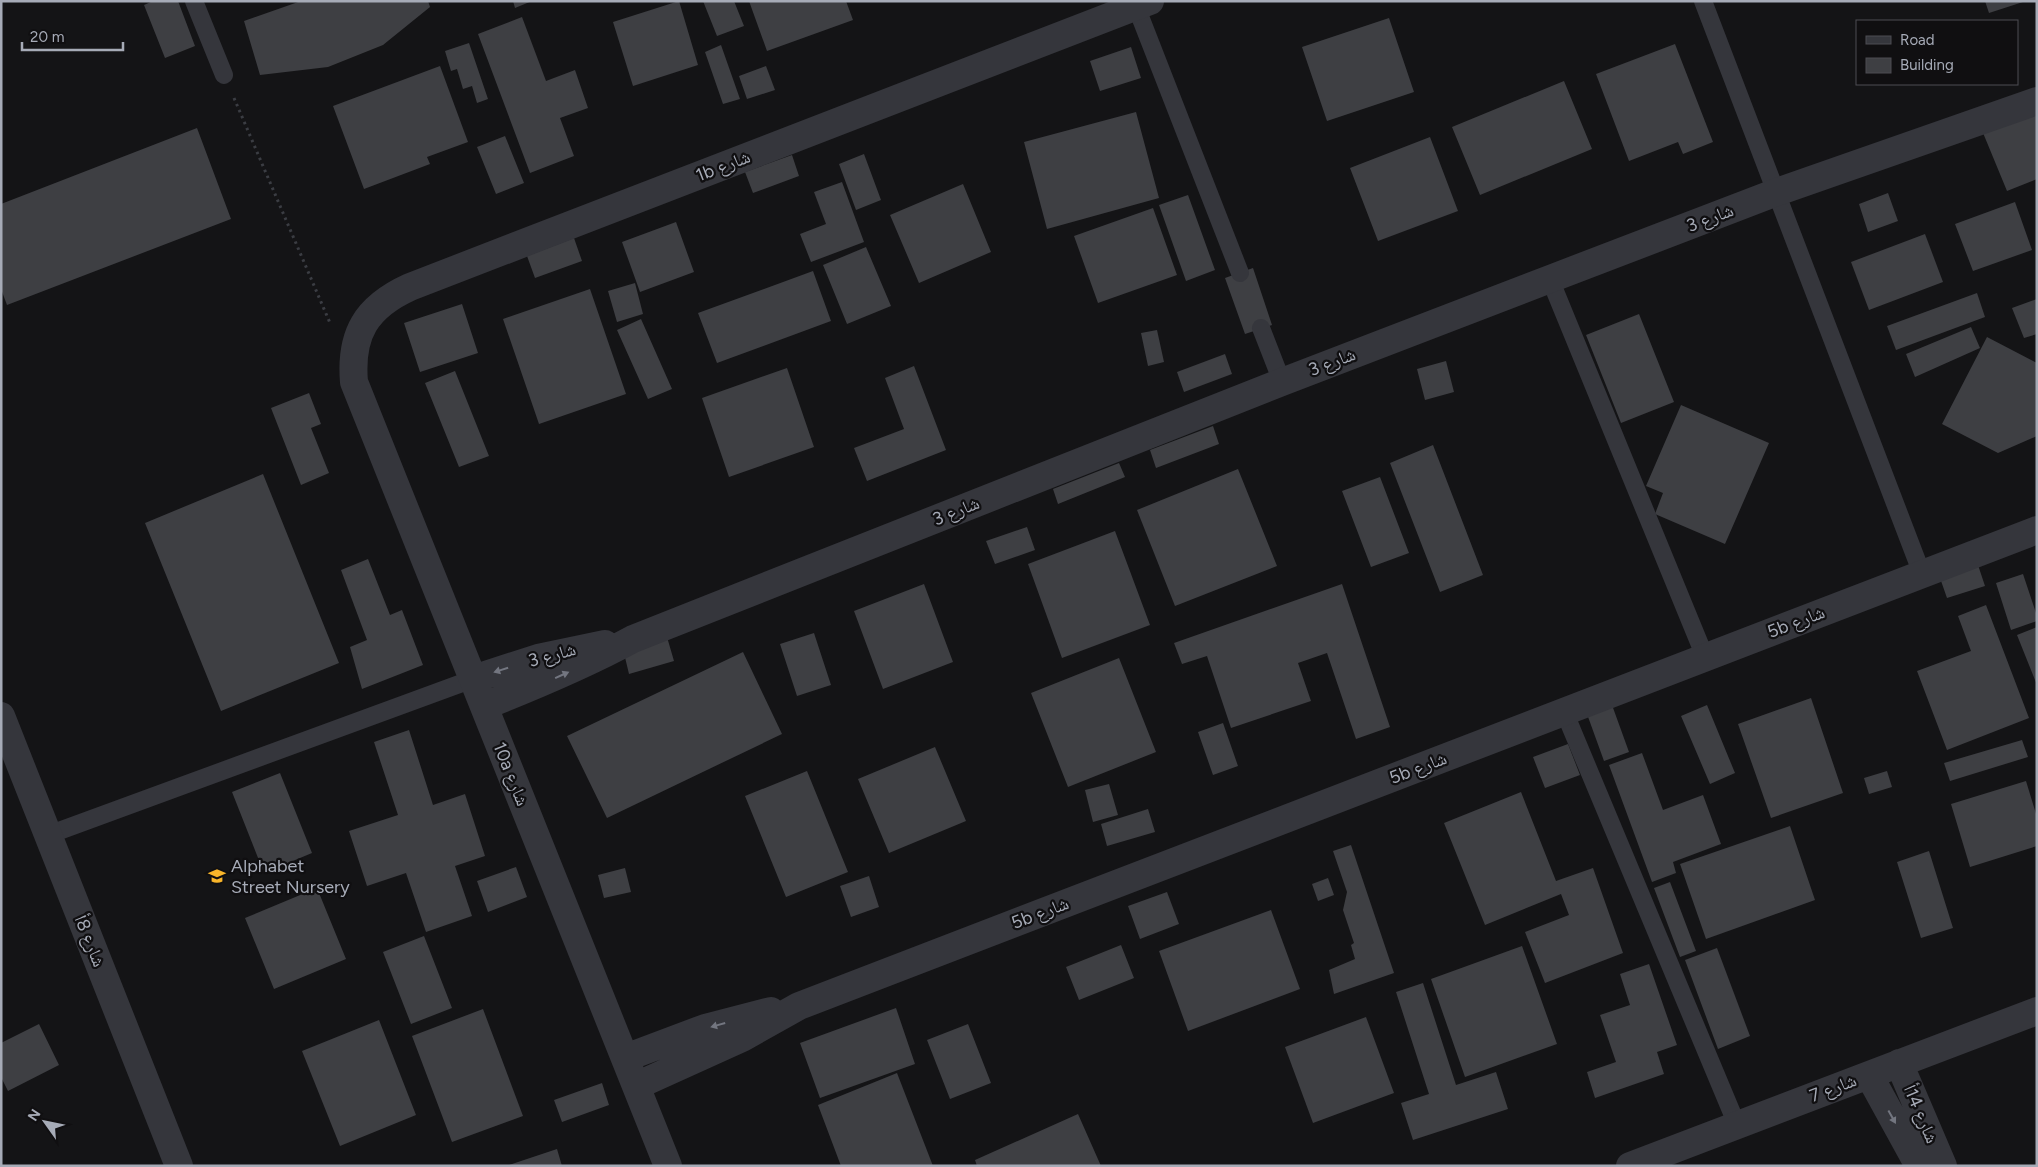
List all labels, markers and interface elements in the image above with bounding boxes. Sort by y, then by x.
scale bar [22,20,124,52]
legend [1856,20,2018,85]
text: 20 m [30,28,64,46]
text: Road [1900,31,1935,49]
text: Building [1900,56,1954,74]
street label: 1b شارع [693,146,753,186]
street label: شارع 3 [1683,199,1737,237]
street label: شارع 3 [1305,343,1359,381]
street label: شارع 3 [929,492,983,530]
street label: 5b شارع [1764,601,1828,643]
street label: شارع 3 [526,638,578,672]
one-way arrow [493,666,508,674]
one-way arrow [554,670,569,679]
street label: 10a شارع [488,739,534,809]
street label: 5b شارع [1386,747,1450,789]
place label: Alphabet Street Nursery [231,855,350,898]
school or university icon: Alphabet Street Nursery [207,866,227,886]
street label: 5b شارع [1008,892,1072,934]
street label: شارع 8أ [70,912,110,970]
one-way arrow [710,1021,725,1029]
street label: شارع 7 [1806,1069,1860,1107]
street label: شارع 14أ [1899,1081,1943,1147]
north arrow [20,1097,70,1147]
text: N [24,1106,45,1124]
one-way arrow [1888,1111,1897,1124]

